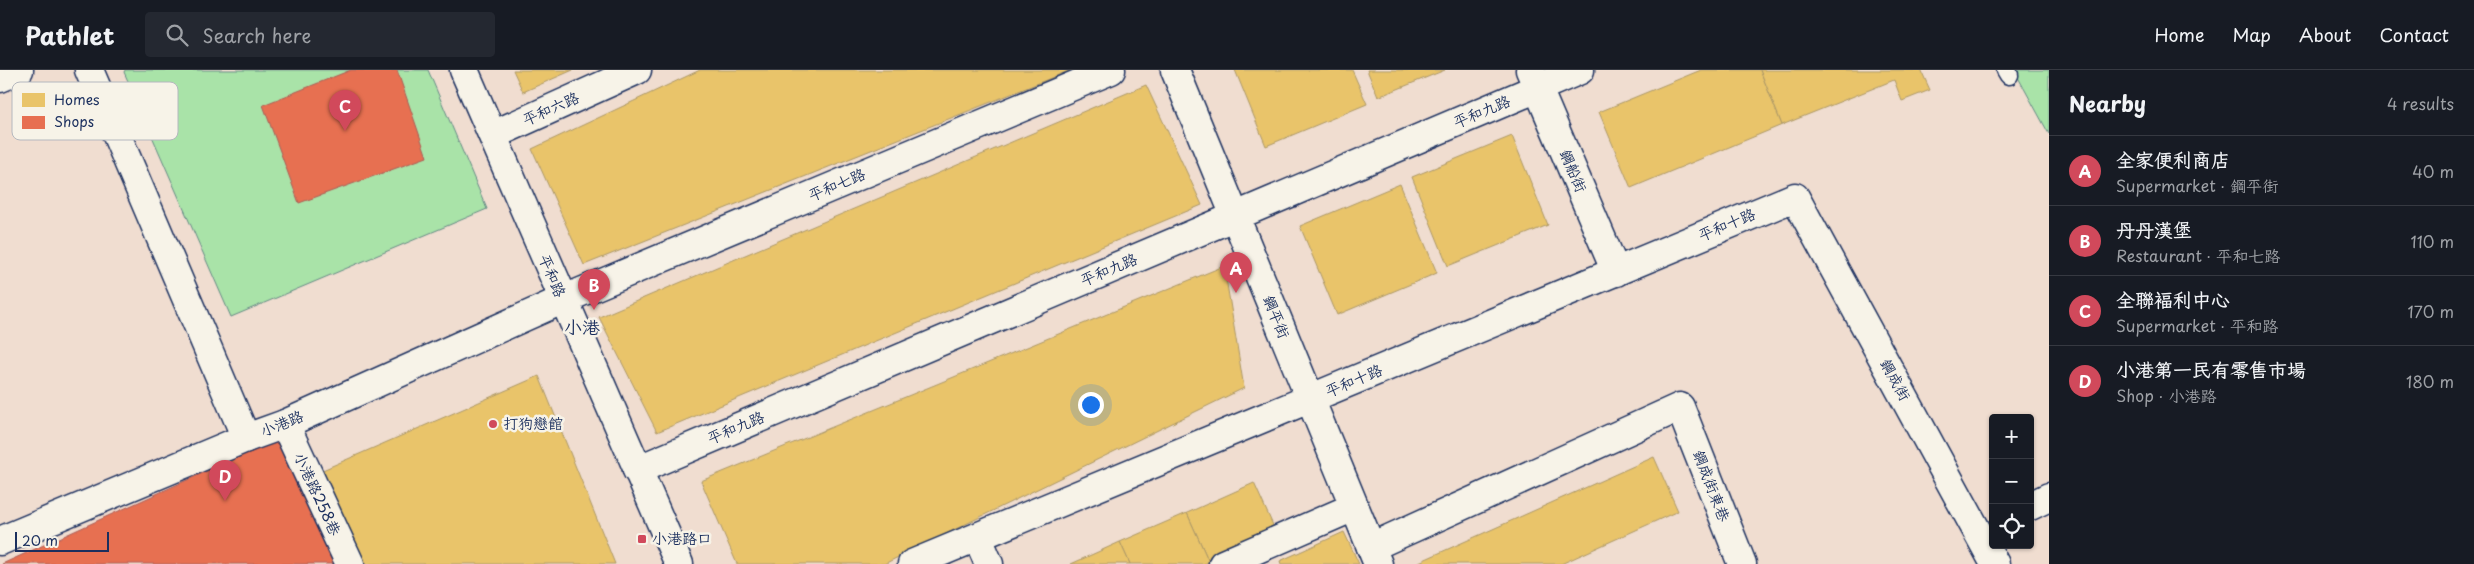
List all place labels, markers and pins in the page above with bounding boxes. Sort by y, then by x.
pin: C [329,90,361,131]
pin: A [1220,252,1252,293]
pin: B [578,269,610,310]
place label: 打狗戀館 [503,411,563,434]
marker: 打狗戀館 [487,418,499,430]
pin: D [209,460,241,501]
place label: 小港路口 [652,526,712,549]
marker: 小港路口 [636,533,648,545]

